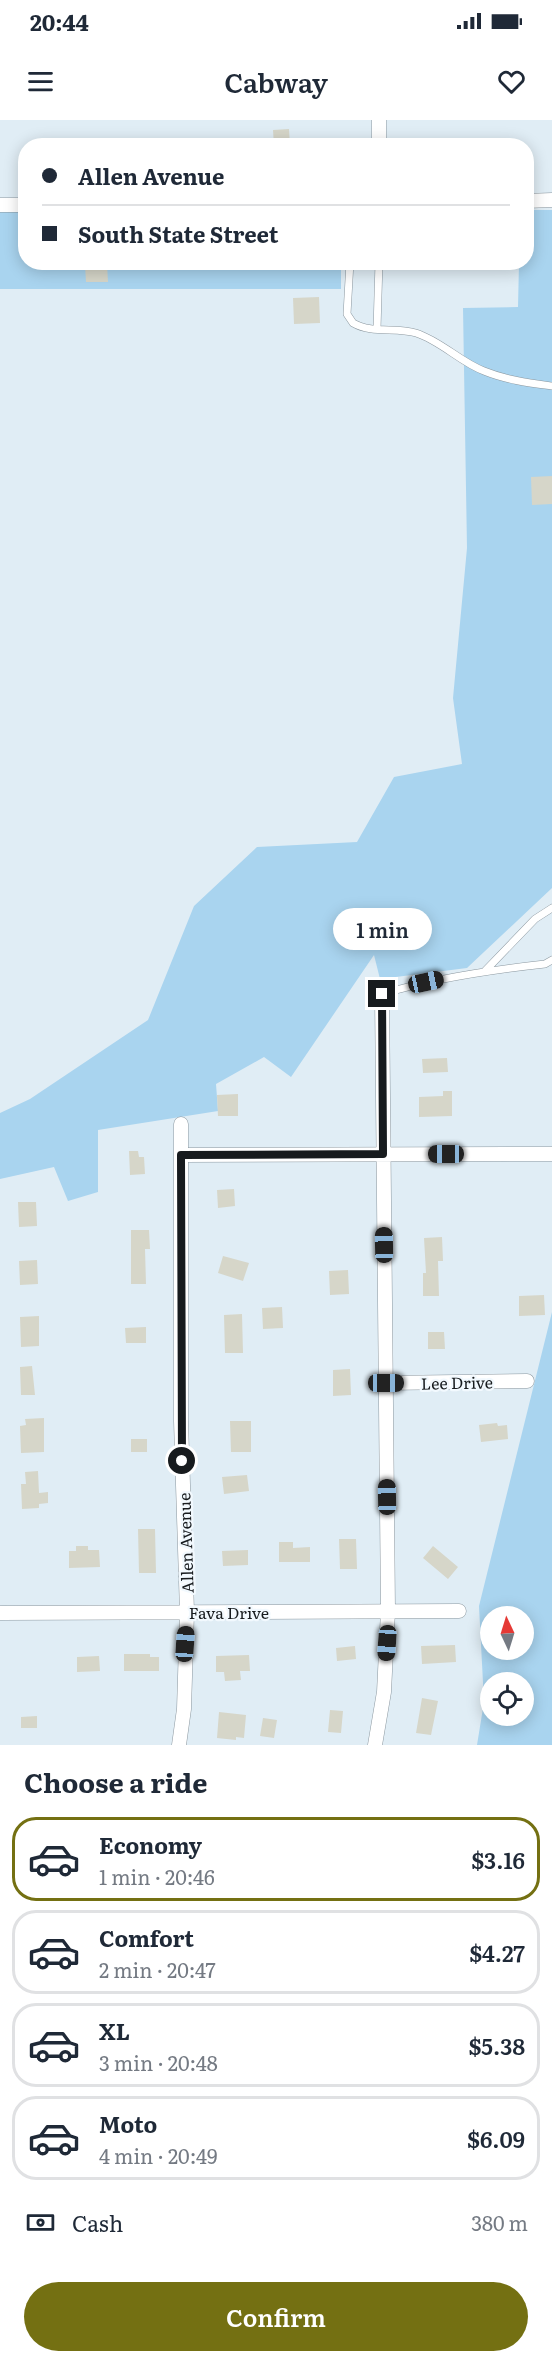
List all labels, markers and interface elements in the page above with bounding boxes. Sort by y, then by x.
text: 20:44 [30,5,89,38]
text: Cabway [224,61,328,101]
icon: menu [24,65,57,98]
icon: heart [495,65,528,98]
text: Allen Avenue [78,159,224,192]
text: South State Street [78,217,278,250]
callout: 1 min [332,907,431,949]
text: 1 min [356,914,409,944]
car [407,969,445,995]
route end [368,980,395,1007]
car [428,1145,464,1163]
car [375,1227,393,1263]
street label: Lee Drive [421,1369,493,1395]
car [368,1374,404,1392]
route start [168,1447,195,1474]
car [378,1479,396,1515]
street label: Allen Avenue [171,1492,199,1594]
street label: Fava Drive [189,1600,269,1624]
north arrow [480,1606,534,1660]
map controls [480,1606,534,1726]
car [377,1624,397,1662]
car [175,1625,195,1663]
button: locate [480,1672,534,1726]
text: Choose a ride [24,1761,207,1801]
text: Economy [99,1828,202,1861]
icon: car [27,1832,81,1886]
text: $3.16 [471,1843,525,1876]
text: 1 min · 20:46 [99,1861,215,1891]
text: Comfort [99,1921,194,1954]
icon: car [27,1925,81,1979]
text: $4.27 [469,1936,525,1969]
text: 2 min · 20:47 [99,1954,216,1984]
text: XL [99,2014,130,2047]
icon: car [27,2018,81,2072]
text: $5.38 [469,2029,525,2062]
text: 3 min · 20:48 [99,2047,218,2077]
text: Moto [99,2107,157,2140]
icon: car [27,2111,81,2165]
text: $6.09 [467,2122,525,2155]
text: 4 min · 20:49 [99,2140,217,2170]
icon: cash [24,2206,57,2239]
text: Cash [72,2206,123,2239]
text: 380 m [471,2207,528,2237]
button: Confirm [24,2282,528,2351]

